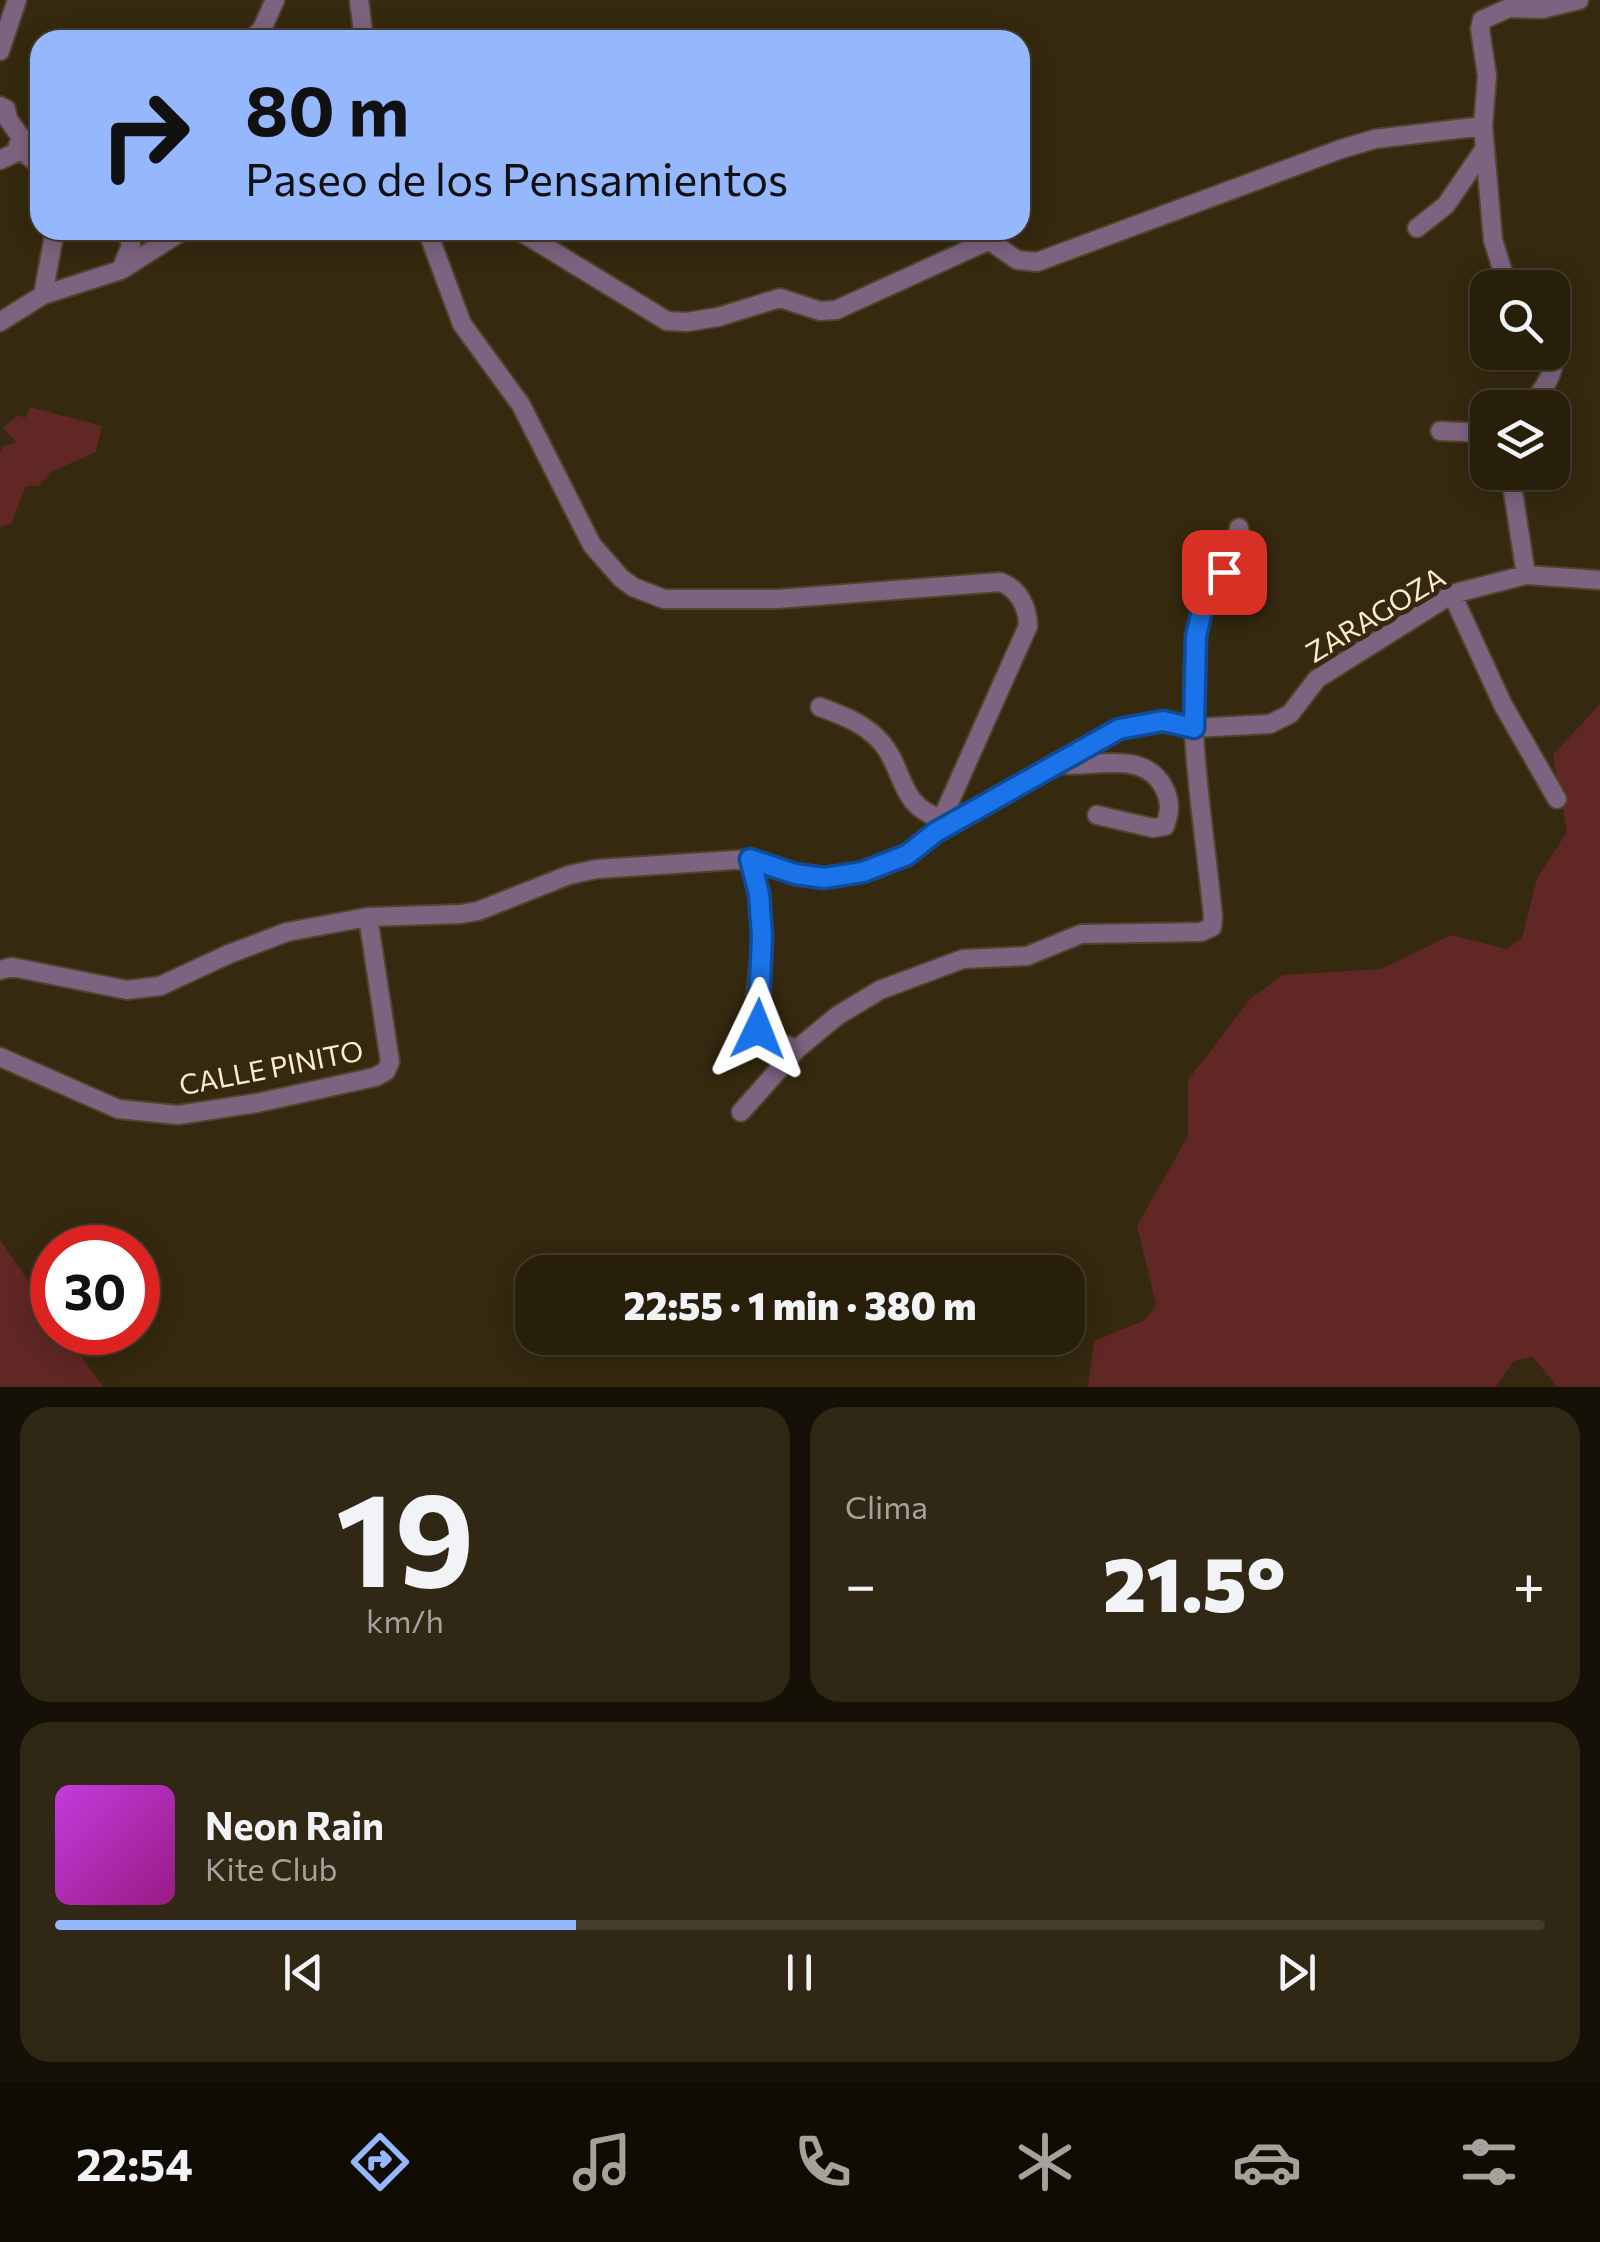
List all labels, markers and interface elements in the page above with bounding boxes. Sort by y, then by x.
text: 80 m [245,65,409,150]
icon: right [80,70,210,200]
text: Paseo de los Pensamientos [245,150,788,205]
map controls [1470,270,1570,490]
button: search [1470,270,1570,370]
button: layers [1470,390,1570,490]
pin [1182,530,1267,615]
icon: arrive [1197,545,1252,600]
street label: ZARAGOZA [1299,559,1451,669]
position arrow [706,977,810,1081]
street label: CALLE PINITO [176,1032,366,1102]
speed limit sign: 30 [30,1225,160,1355]
text: 22:55 · 1 min · 380 m [624,1281,976,1328]
text: 19 [335,1455,475,1614]
text: Clima [845,1486,928,1526]
text: 21.5° [1103,1536,1286,1627]
text: − [845,1549,876,1616]
text: + [1513,1549,1545,1616]
text: km/h [366,1600,444,1640]
text: Neon Rain [205,1801,384,1848]
text: Kite Club [205,1848,337,1888]
icon: previous [276,1945,331,2000]
icon: pause [772,1945,827,2000]
icon: next [1269,1945,1324,2000]
icon: directions [345,2127,415,2197]
icon: music [567,2127,637,2197]
icon: phone [788,2127,858,2197]
icon: climate [1010,2127,1080,2197]
icon: car [1232,2127,1302,2197]
icon: filters [1454,2127,1524,2197]
text: 22:54 [76,2135,193,2190]

